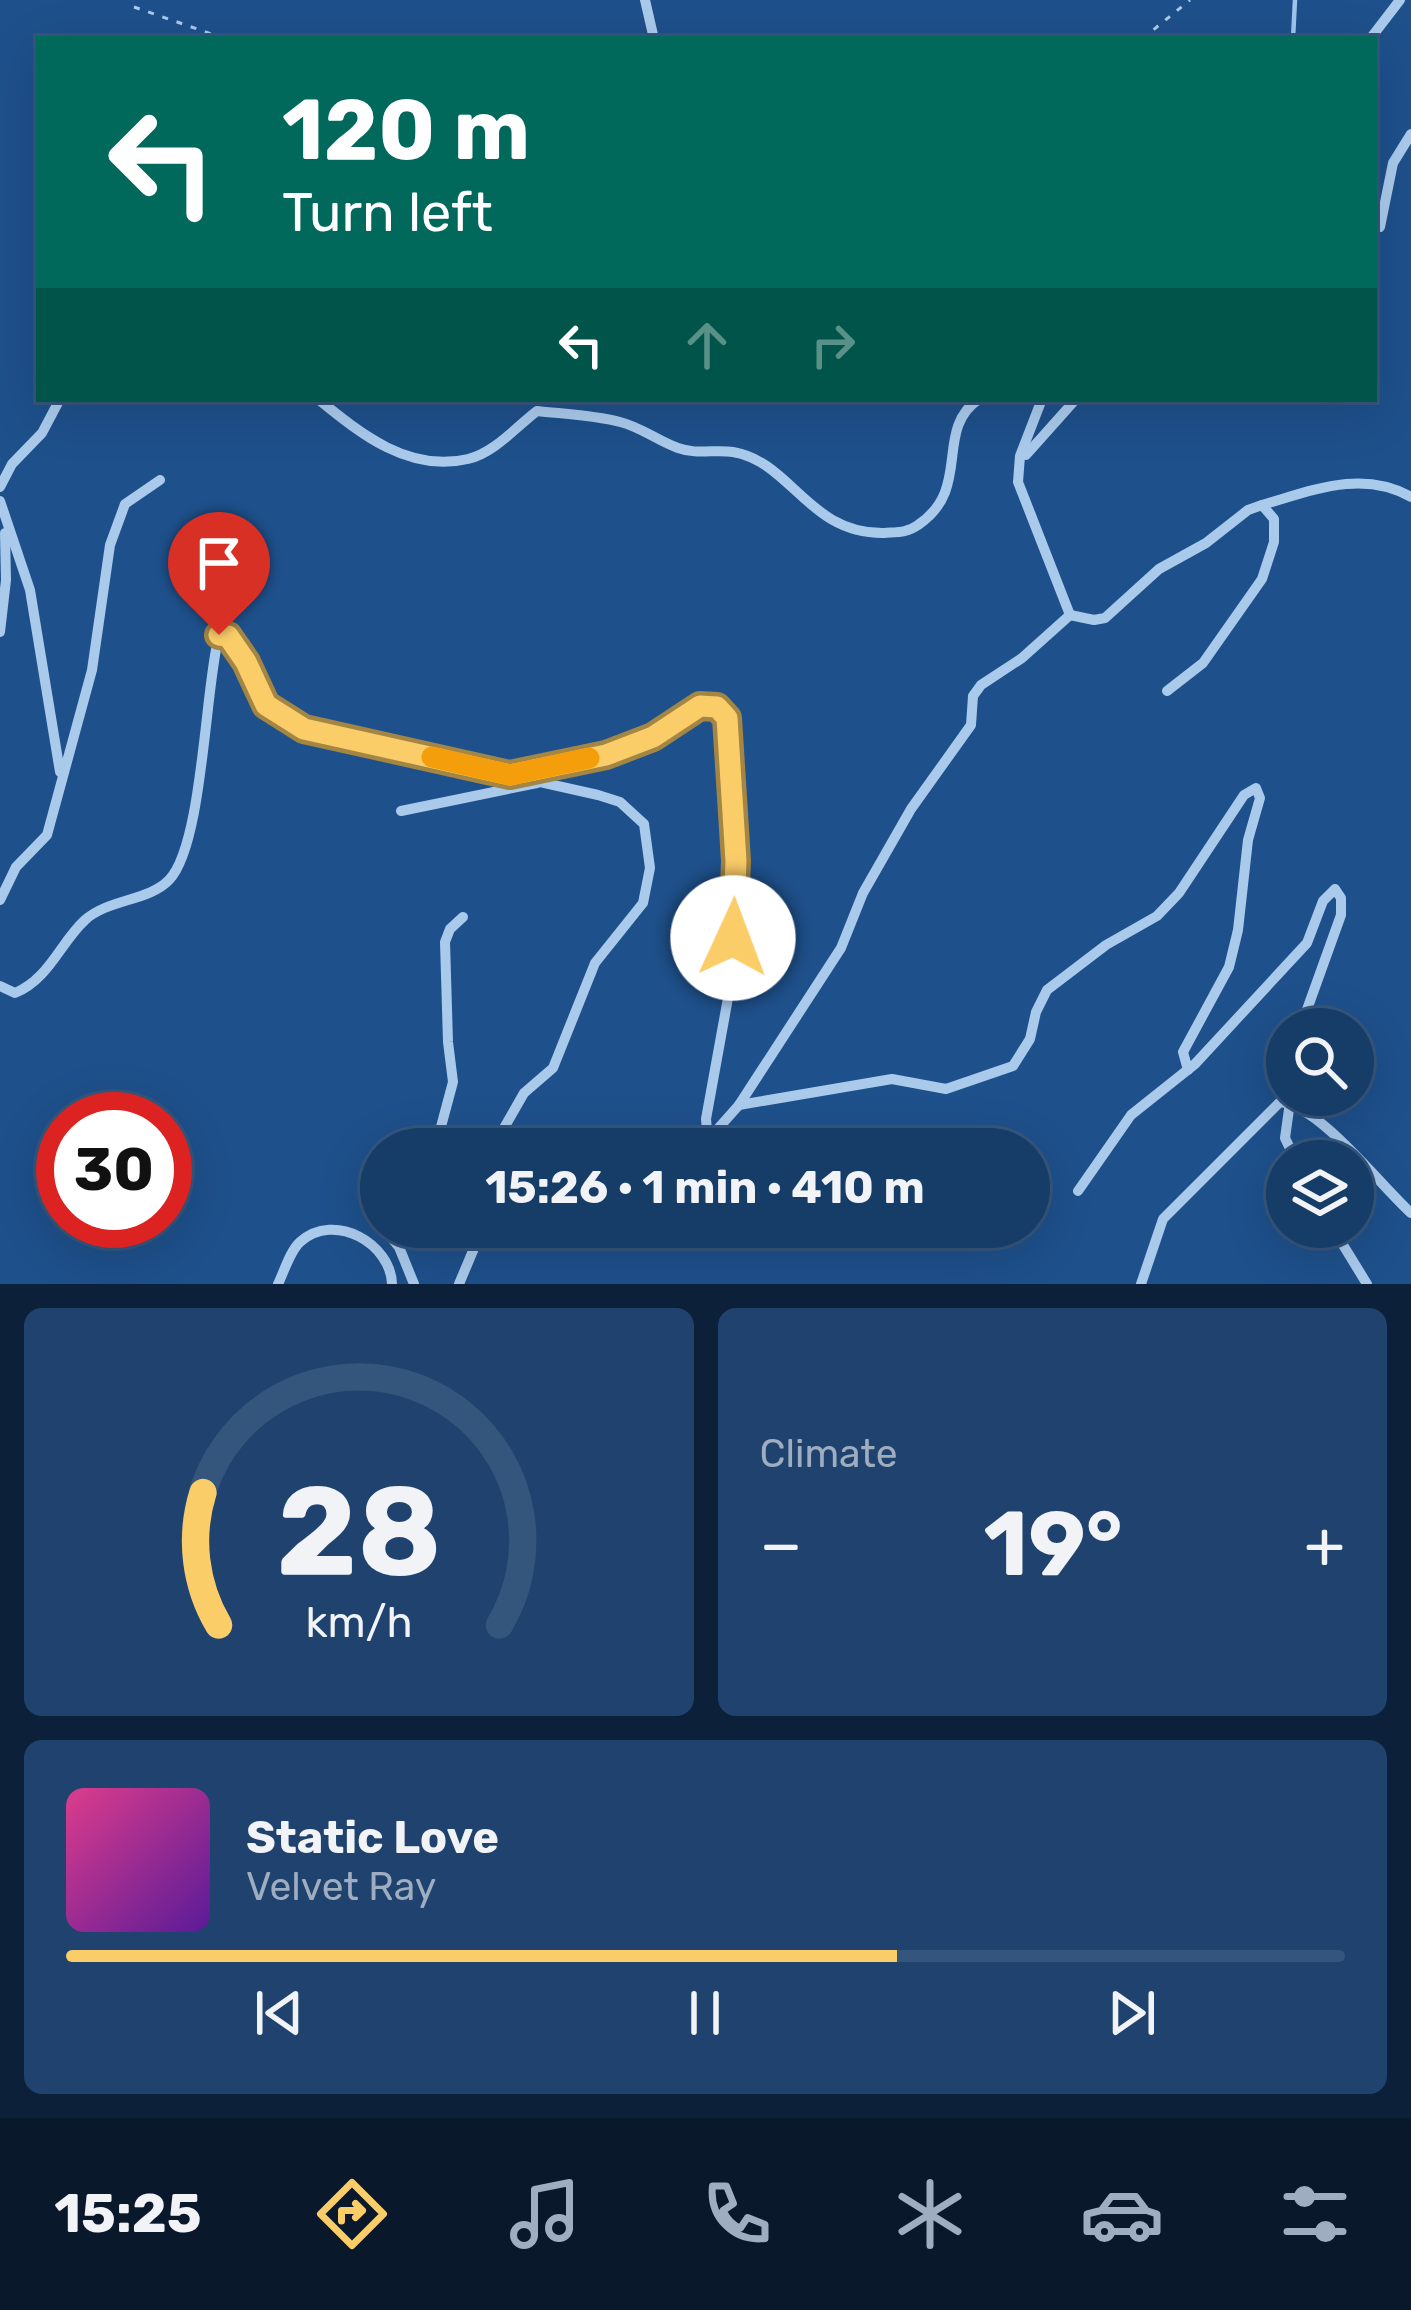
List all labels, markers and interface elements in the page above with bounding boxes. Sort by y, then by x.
text: 120 m [282,80,530,180]
icon: left [84,84,240,240]
text: Turn left [282,181,493,245]
icon: left [548,312,614,378]
icon: ahead [674,312,740,378]
icon: right [800,312,866,378]
pin [168,512,270,635]
icon: arrive [186,530,252,596]
position arrow [670,875,796,1001]
map controls [1266,1008,1374,1248]
button: search [1266,1008,1374,1116]
speed limit sign: 30 [36,1092,192,1248]
button: layers [1266,1140,1374,1248]
text: 15:26 · 1 min · 410 m [485,1161,925,1214]
text: Climate [760,1431,898,1477]
text: 28 [276,1457,442,1605]
text: 19° [983,1491,1123,1598]
text: − [760,1505,802,1584]
text: + [1304,1505,1345,1584]
text: km/h [305,1597,412,1648]
text: Static Love [246,1811,499,1864]
text: Velvet Ray [246,1864,436,1910]
icon: previous [246,1980,312,2046]
icon: pause [672,1980,738,2046]
icon: next [1099,1980,1165,2046]
icon: directions [310,2172,394,2256]
icon: music [503,2172,587,2256]
icon: phone [695,2172,779,2256]
icon: climate [888,2172,972,2256]
icon: car [1080,2172,1164,2256]
icon: filters [1273,2172,1357,2256]
text: 15:25 [54,2182,202,2246]

